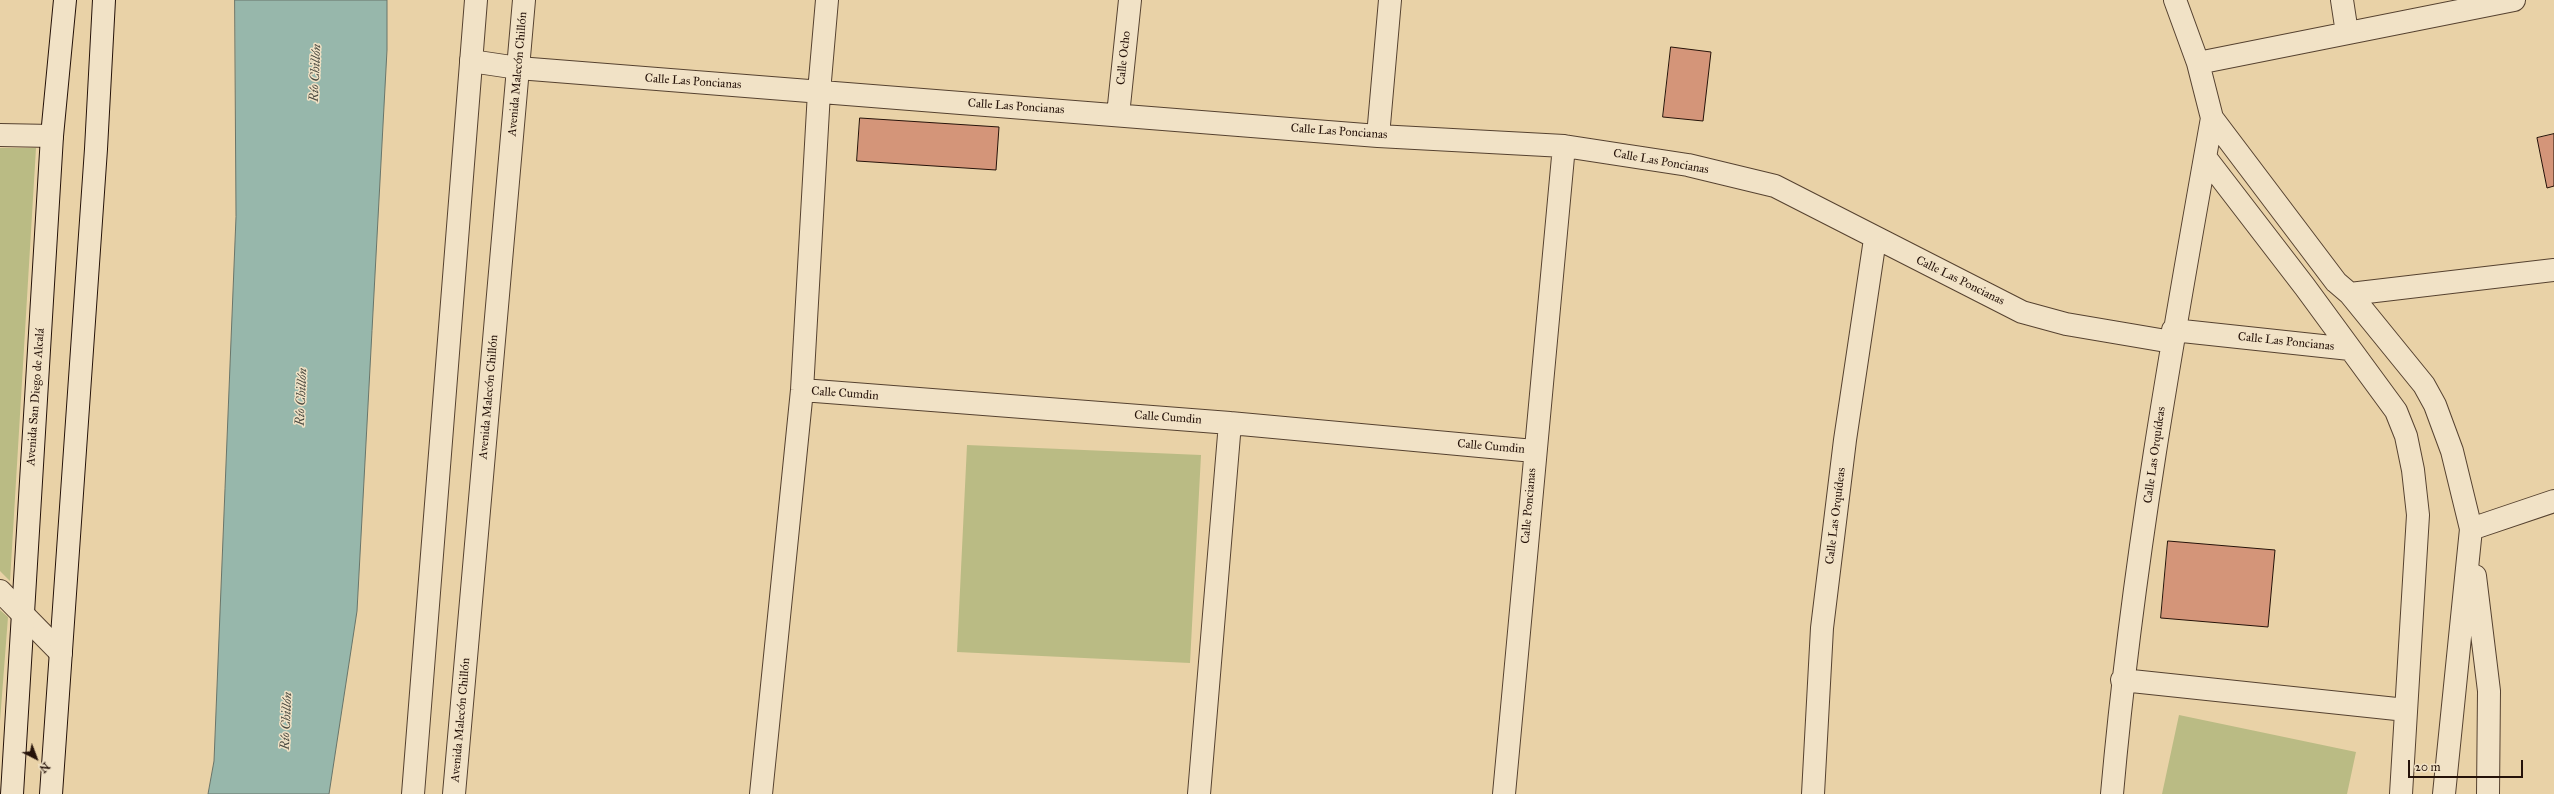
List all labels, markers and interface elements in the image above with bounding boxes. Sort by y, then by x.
street label: Avenida Malecón Chillón [505,11,531,137]
street label: Calle Ocho [1114,30,1134,86]
water label: Río Chillón [307,44,325,102]
street label: Calle Las Poncianas [644,71,742,93]
street label: Calle Las Poncianas [967,96,1065,118]
street label: Calle Las Poncianas [1290,121,1388,143]
street label: Calle Las Poncianas [1612,147,1710,177]
street label: Calle Las Poncianas [1913,253,2007,309]
street label: Avenida San Diego de Alcalá [24,328,48,466]
street label: Calle Las Poncianas [2237,330,2335,354]
street label: Avenida Malecón Chillón [476,334,502,460]
water label: Río Chillón [293,368,311,426]
street label: Calle Cumdin [811,384,879,404]
street label: Calle Las Orquídeas [2141,406,2169,504]
street label: Calle Cumdin [1134,408,1202,428]
street label: Calle Cumdin [1457,437,1525,457]
street label: Calle Las Orquídeas [1823,467,1849,565]
street label: Calle Poncianas [1519,468,1539,544]
street label: Avenida Malecón Chillón [448,657,474,783]
water label: Río Chillón [278,692,296,750]
north arrow [16,738,56,778]
scale bar [2410,752,2525,778]
text: N [37,759,52,775]
text: 20 m [2415,760,2441,774]

